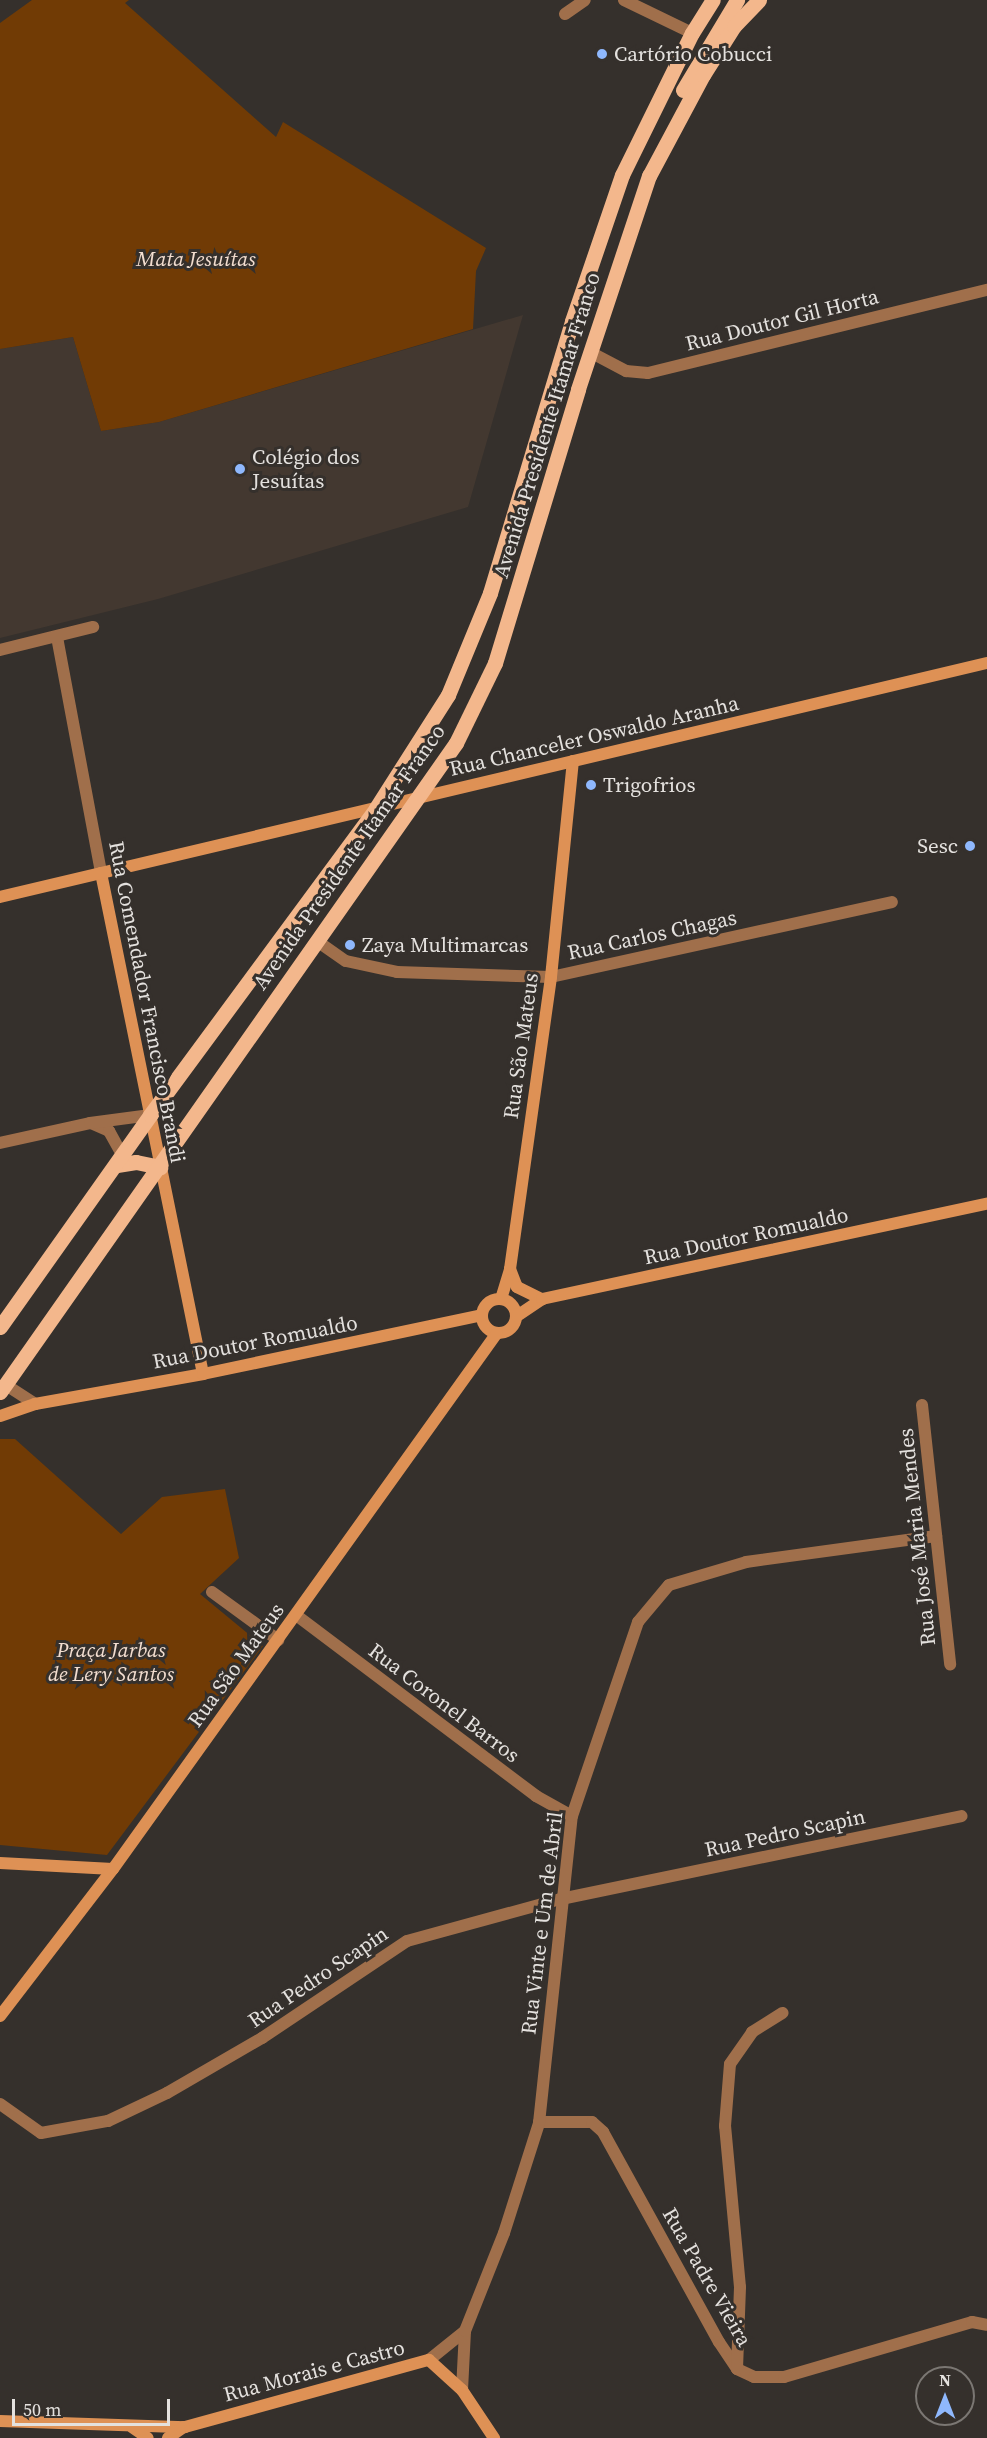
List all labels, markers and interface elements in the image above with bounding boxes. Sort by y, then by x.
place label: Cartório Cobucci [614,41,772,67]
marker: Cartório Cobucci [595,47,609,61]
park label: Mata Jesuítas [136,246,256,272]
street label: Avenida Presidente Itamar Franco [488,269,606,581]
street label: Rua Doutor Gil Horta [683,284,881,356]
place label: Colégio dos Jesuítas [252,444,360,494]
marker: Colégio dos Jesuítas [233,462,247,476]
street label: Rua Chanceler Oswaldo Aranha [447,690,741,782]
street label: Avenida Presidente Itamar Franco [247,719,451,995]
place label: Trigofrios [603,772,696,798]
marker: Trigofrios [584,778,598,792]
place label: Sesc [917,833,958,859]
street label: Rua Comendador Francisco Brandi [103,839,191,1165]
marker: Sesc [963,839,977,853]
street label: Rua Carlos Chagas [565,905,739,965]
place label: Zaya Multimarcas [362,932,528,958]
marker: Zaya Multimarcas [343,938,357,952]
street label: Rua São Mateus [498,971,544,1121]
street label: Rua Doutor Romualdo [642,1202,850,1270]
street label: Rua Doutor Romualdo [150,1310,360,1374]
street label: Rua José Maria Mendes [893,1427,941,1647]
street label: Rua São Mateus [183,1598,289,1732]
park label: Praça Jarbas de Lery Santos [48,1637,174,1687]
street label: Rua Coronel Barros [363,1638,525,1768]
street label: Rua Pedro Scapin [702,1804,868,1862]
street label: Rua Vinte e Um de Abril [516,1810,568,2036]
street label: Rua Pedro Scapin [243,1921,393,2033]
street label: Rua Padre Vieira [657,2203,757,2351]
street label: Rua Morais e Castro [221,2335,407,2407]
north arrow [915,2366,975,2426]
text: N [939,2369,951,2391]
scale bar [15,2387,172,2425]
text: 50 m [23,2397,61,2422]

